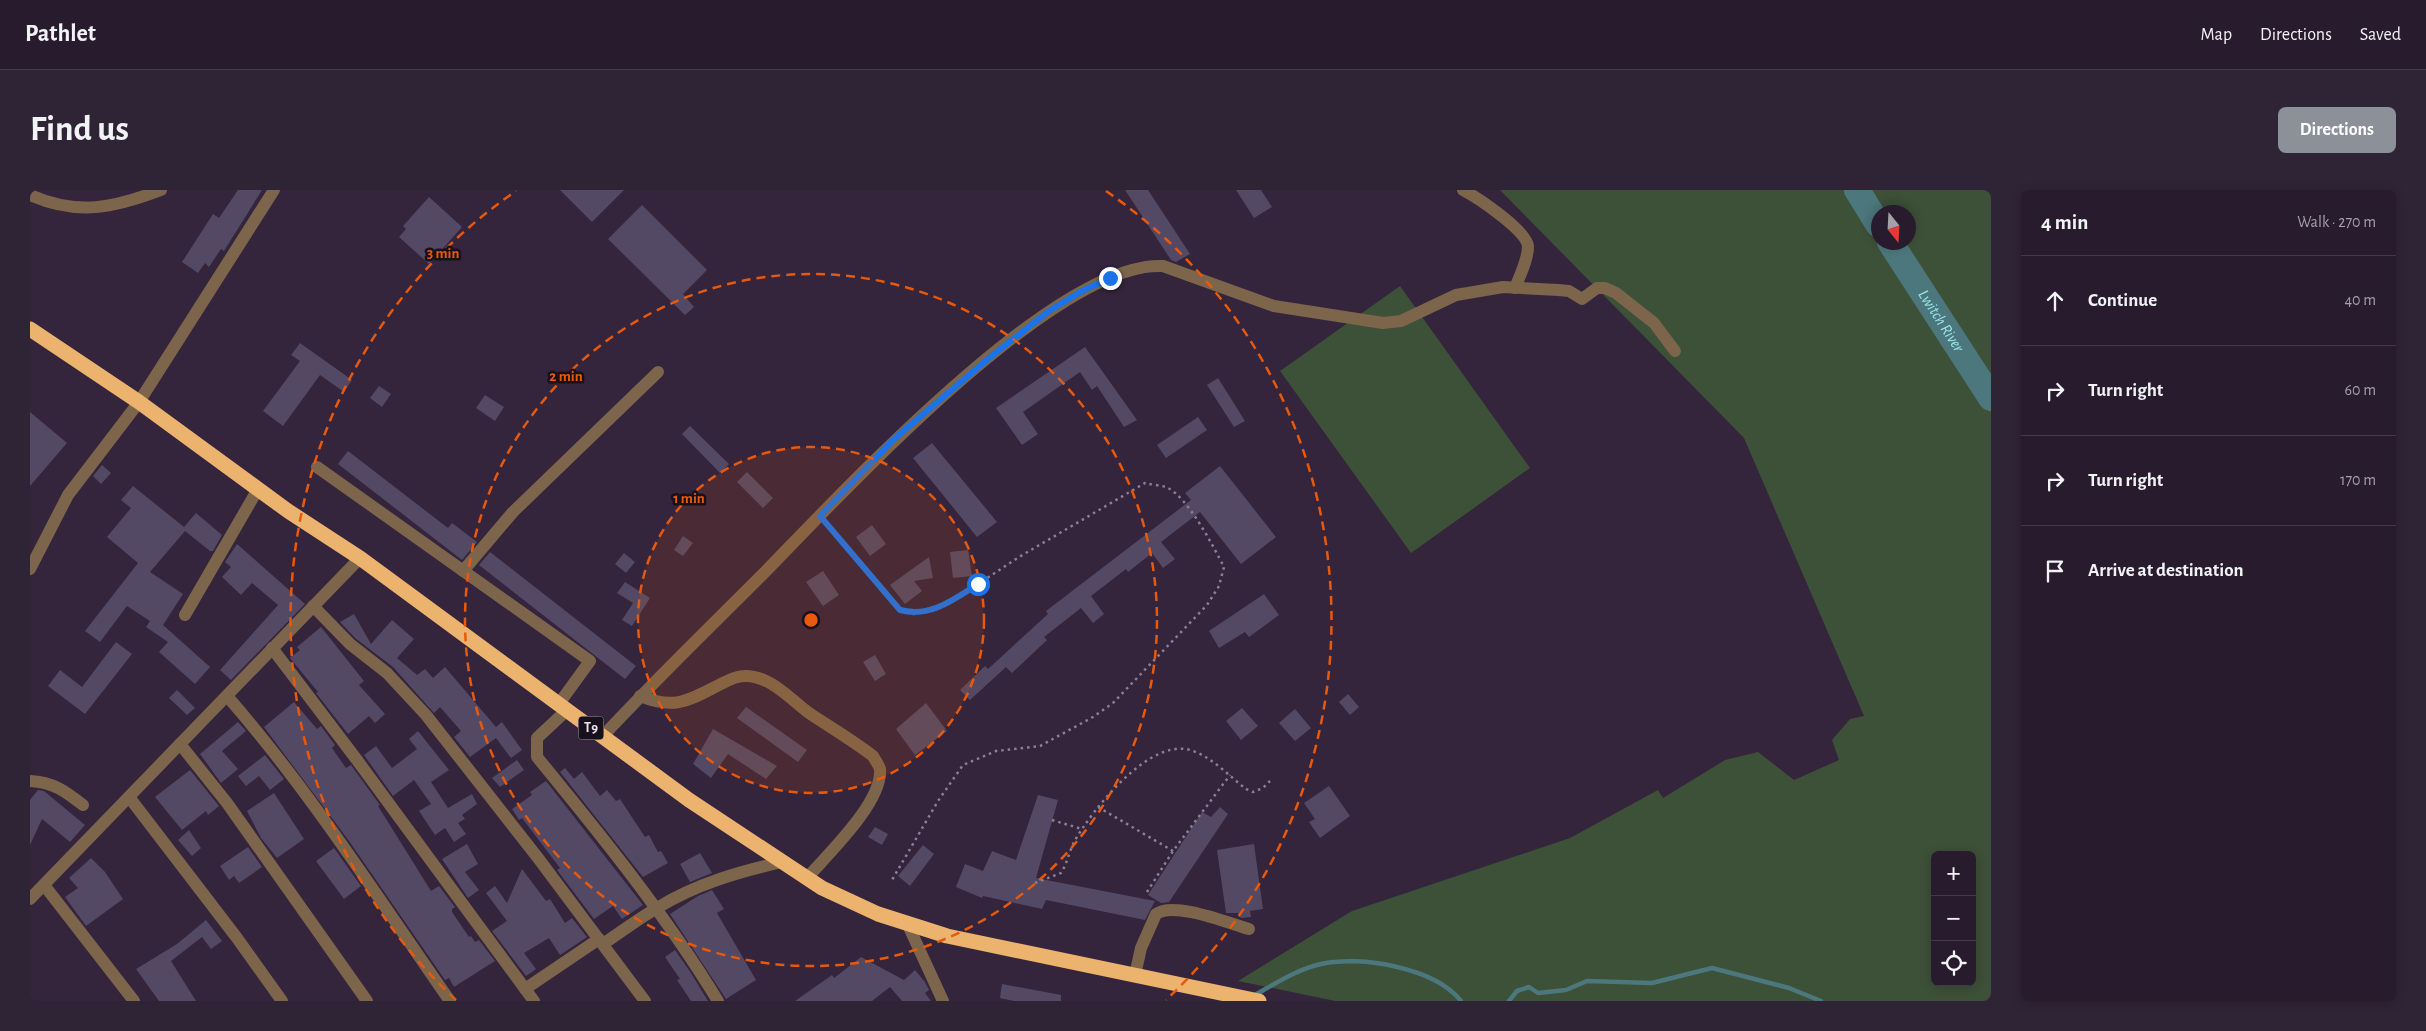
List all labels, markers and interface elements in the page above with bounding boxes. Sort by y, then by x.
text: Pathlet [25,22,96,46]
text: Map [2201,26,2232,44]
text: Directions [2260,26,2332,44]
text: Saved [2360,26,2401,44]
button: Directions [2278,107,2396,153]
text: Find us [30,112,129,147]
north arrow [1871,205,1916,250]
text: 4 min [2041,212,2088,233]
text: Walk · 270 m [2297,214,2376,230]
text: 3 min [427,246,459,261]
route end [1099,267,1122,290]
water label: Lwitch River [1915,287,1967,355]
icon: ahead [2041,287,2069,315]
text: Continue [2088,291,2157,310]
text: 40 m [2344,292,2376,308]
text: 2 min [549,369,583,384]
icon: right [2041,377,2069,405]
text: Turn right [2088,381,2163,400]
text: 60 m [2345,382,2376,398]
icon: right [2041,467,2069,495]
text: Turn right [2088,471,2163,490]
text: 170 m [2340,472,2376,488]
text: 1 min [673,491,705,506]
icon: arrive [2041,557,2069,585]
text: Arrive at destination [2088,561,2244,580]
route start [967,573,990,596]
centre of rings [802,611,820,629]
road number: T9 [578,716,604,740]
map controls [1931,851,1976,986]
button: + [1931,851,1976,896]
button: − [1931,896,1976,941]
button: locate [1931,941,1976,986]

